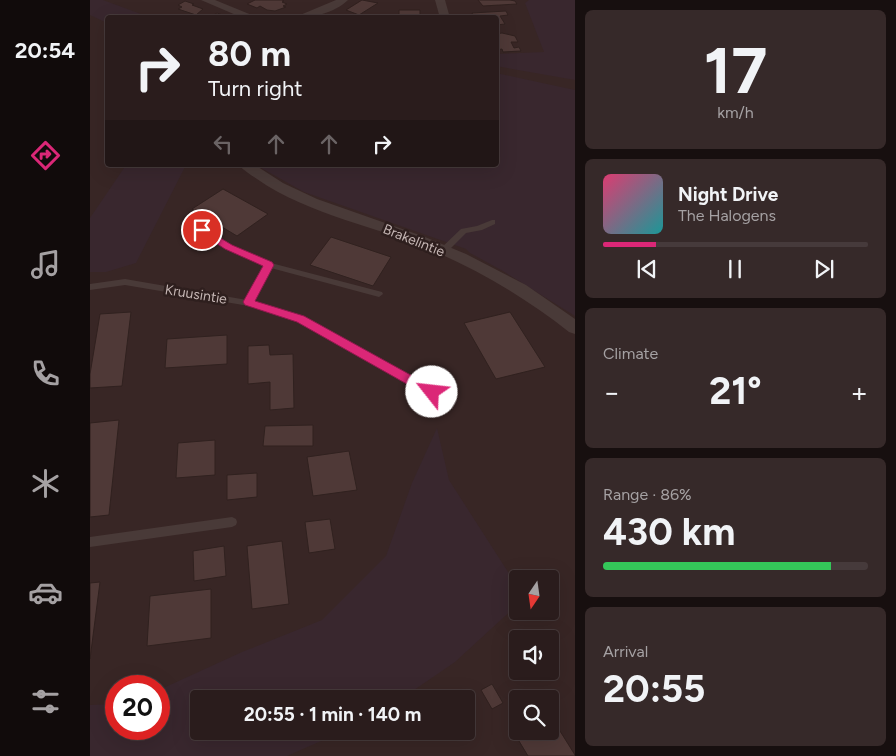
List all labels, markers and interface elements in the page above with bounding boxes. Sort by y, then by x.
text: 17 [704,31,767,109]
text: 80 m [208,33,291,75]
icon: right [125,35,190,100]
text: 20:54 [15,37,75,64]
text: Turn right [208,75,303,102]
text: km/h [717,103,754,122]
icon: left [209,130,237,158]
icon: ahead [262,130,290,158]
icon: ahead [315,130,343,158]
icon: right [368,130,396,158]
icon: directions [28,138,63,173]
text: Night Drive [678,183,778,206]
text: The Halogens [678,206,776,225]
pin [181,209,223,251]
icon: arrive [188,216,216,244]
street label: Brakelintie [380,220,447,261]
icon: music [28,247,63,282]
icon: previous [633,255,661,283]
icon: pause [721,255,749,283]
icon: next [810,255,838,283]
street label: Kruusintie [164,281,229,308]
text: Climate [603,344,658,363]
icon: phone [28,356,63,391]
position arrow [405,365,457,417]
text: 21° [709,368,762,414]
text: − [603,375,620,409]
text: + [851,375,868,409]
icon: climate [28,466,63,501]
text: Range · 86% [603,485,692,504]
text: 430 km [603,509,735,555]
north arrow [509,570,559,620]
map controls [509,570,559,740]
icon: car [28,575,63,610]
button: sound [509,630,559,680]
text: Arrival [603,642,648,661]
text: 20:55 [603,666,705,712]
speed limit sign: 20 [105,675,170,740]
icon: filters [28,684,63,719]
button: search [509,690,559,740]
text: 20:55 · 1 min · 140 m [244,703,421,726]

